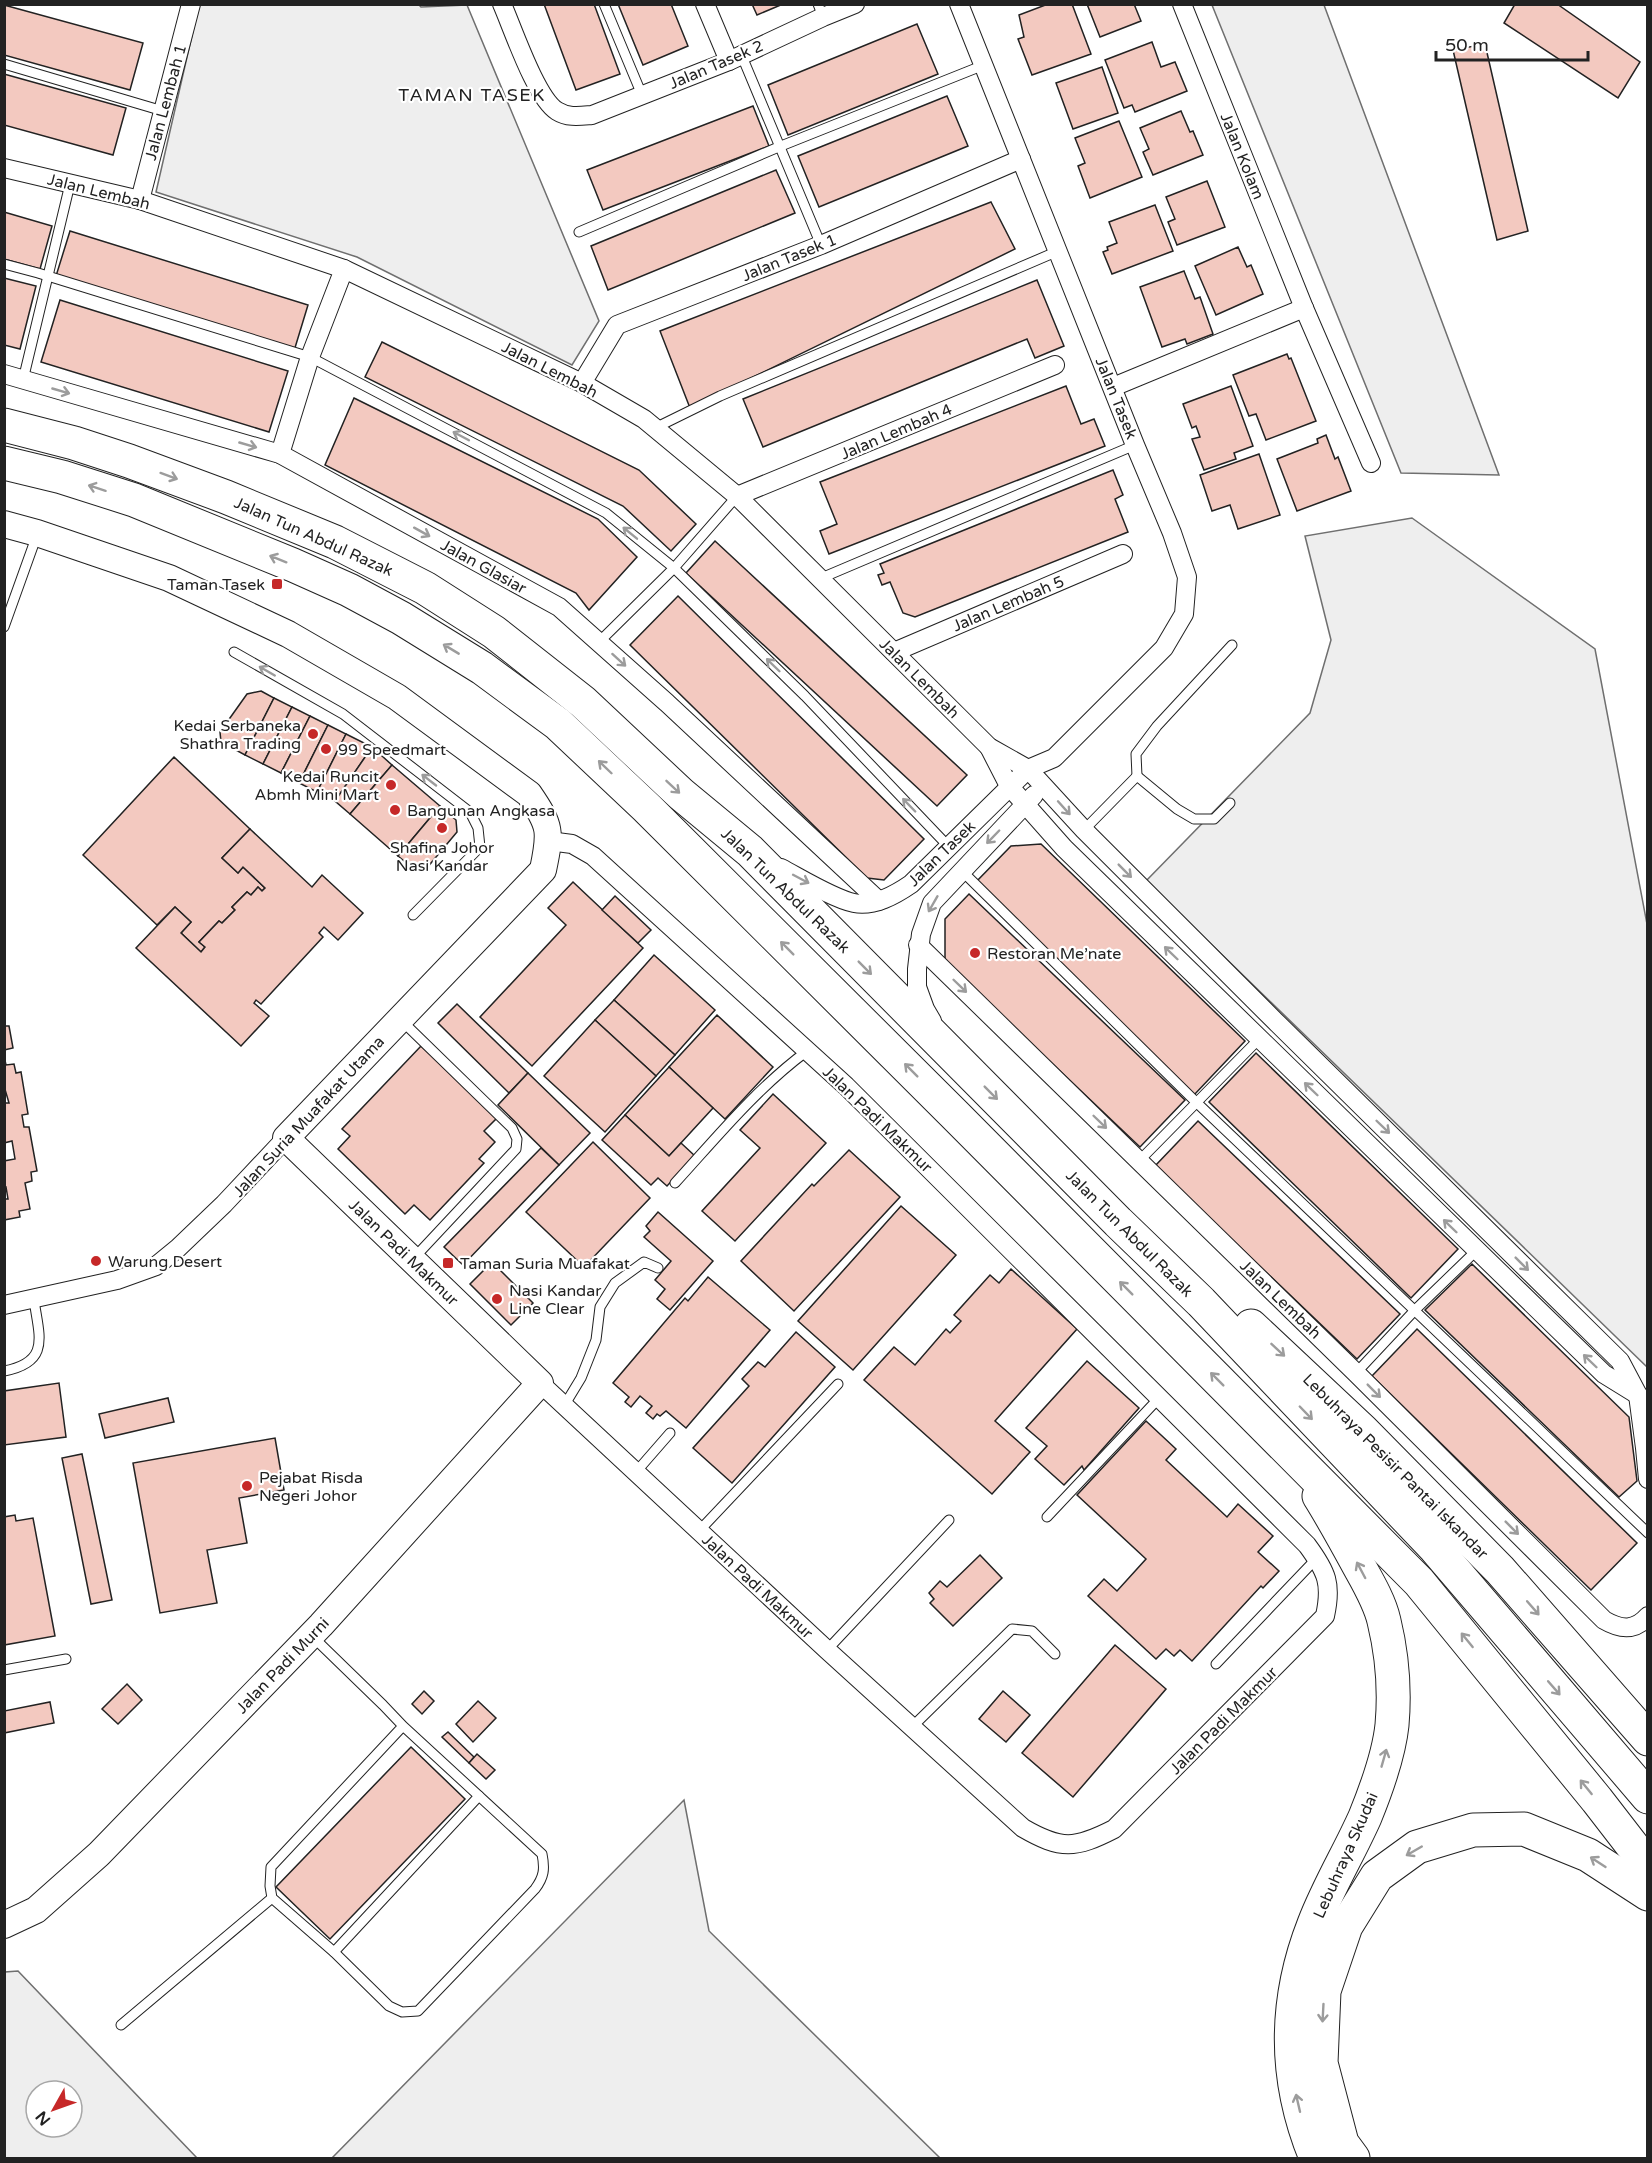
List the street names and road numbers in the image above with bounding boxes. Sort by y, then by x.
street label: Jalan Tasek 2 [666,36,767,94]
street label: Jalan Lembah 1 [141,42,191,162]
street label: Jalan Kolam [1216,110,1268,203]
street label: Jalan Lembah [45,170,152,214]
street label: Jalan Tasek 1 [739,230,840,286]
street label: Jalan Lembah [498,337,601,403]
street label: Jalan Tasek [1091,355,1142,442]
street label: Jalan Lembah 4 [838,399,955,464]
street label: Jalan Tun Abdul Razak [231,493,396,581]
street label: Jalan Glasiar [437,535,531,599]
street label: Jalan Lembah 5 [950,571,1067,636]
street label: Jalan Lembah [875,634,964,723]
street label: Jalan Tasek [904,816,980,891]
street label: Jalan Tun Abdul Razak [717,824,854,958]
street label: Jalan Suria Muafakat Utama [229,1032,389,1201]
street label: Jalan Padi Makmur [818,1062,937,1178]
street label: Jalan Tun Abdul Razak [1061,1166,1197,1302]
street label: Jalan Padi Makmur [344,1195,463,1311]
street label: Jalan Lembah [1236,1256,1325,1343]
street label: Lebuhraya Pesisir Pantai Iskandar [1298,1370,1493,1564]
street label: Jalan Padi Makmur [698,1530,818,1644]
street label: Jalan Padi Murni [232,1614,334,1718]
street label: Jalan Padi Makmur [1166,1662,1283,1779]
street label: Lebuhraya Skudai [1309,1789,1383,1921]

